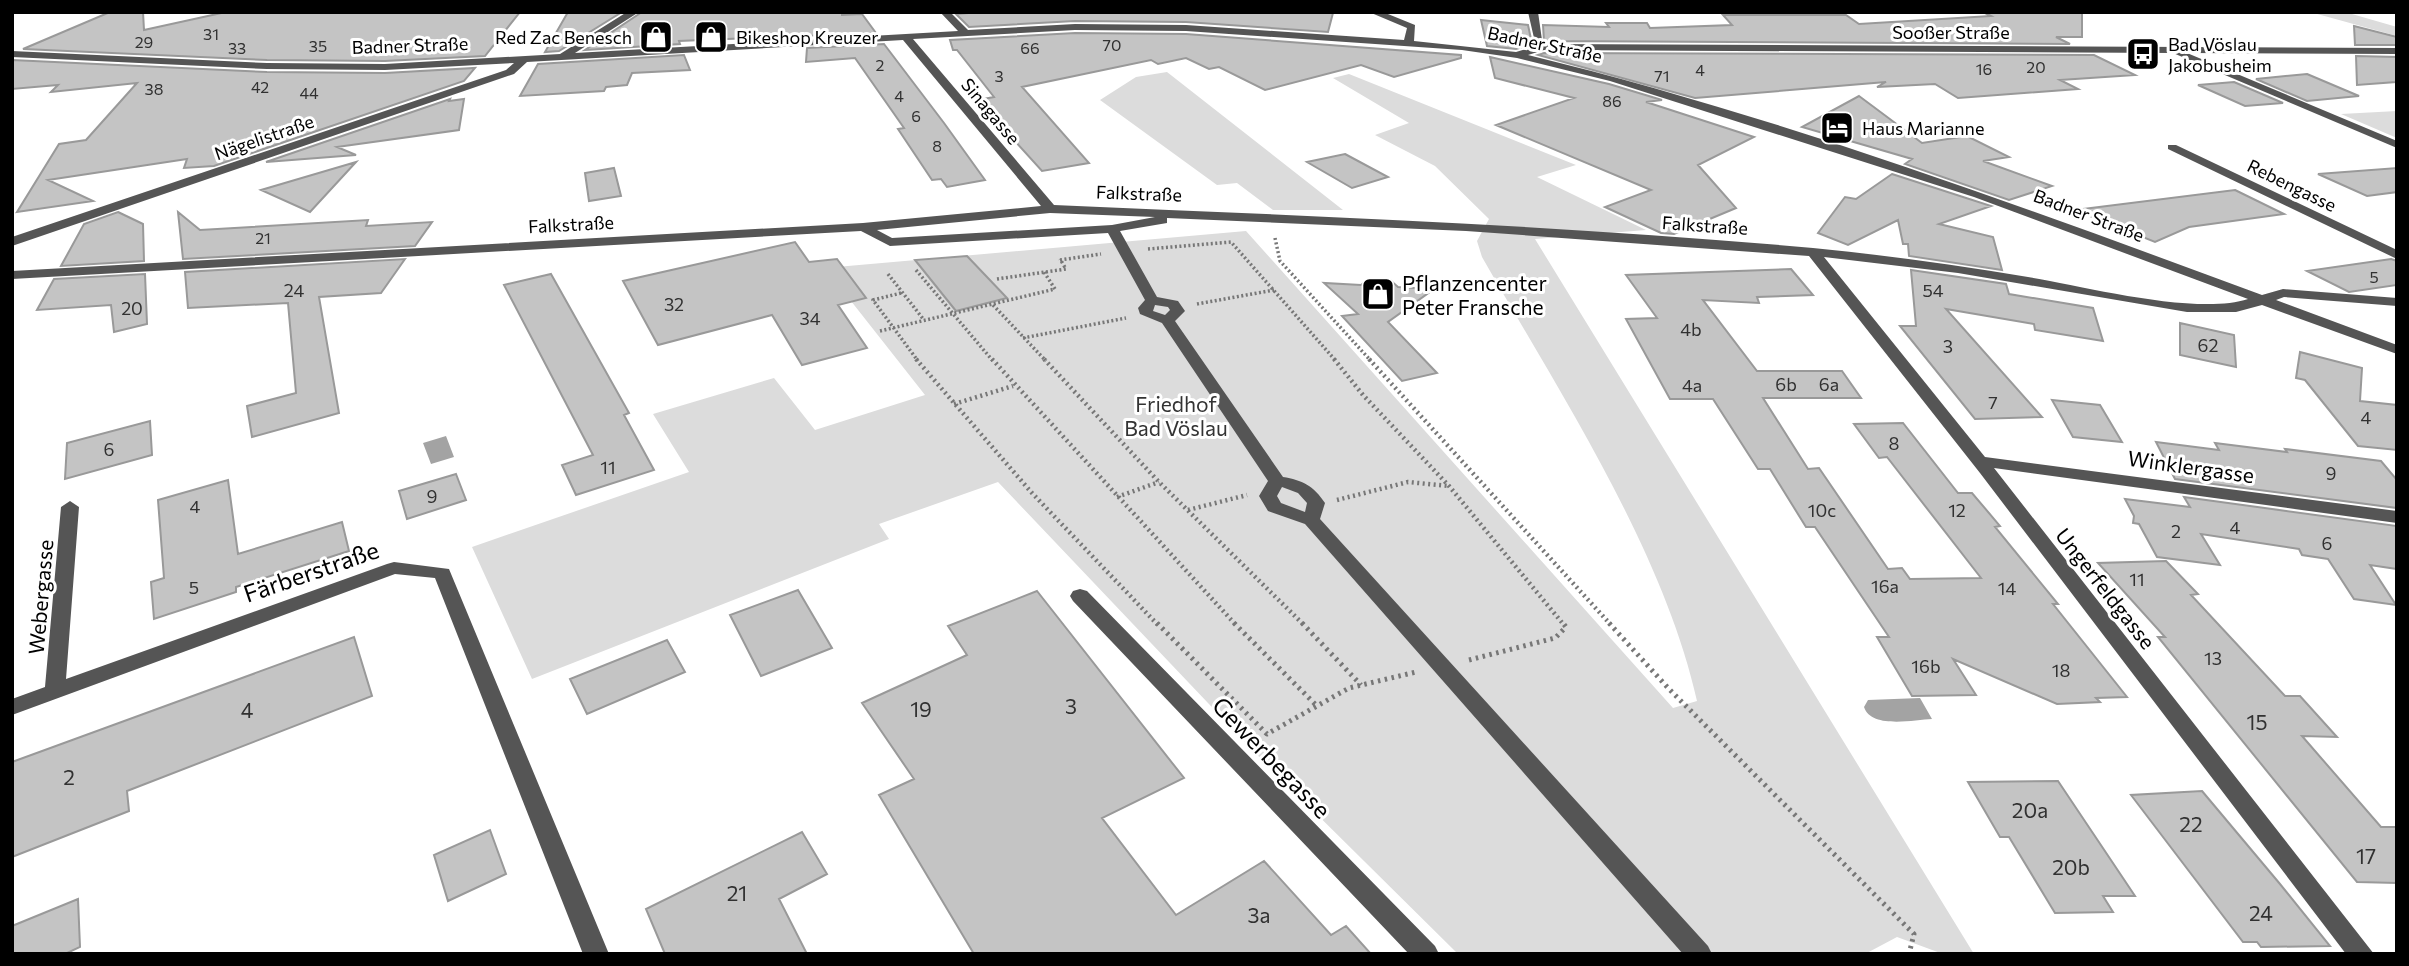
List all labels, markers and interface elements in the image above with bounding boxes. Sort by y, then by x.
shop icon: Red Zac Benesch [637,18,675,56]
shop icon: Bikeshop Kreuzer [692,18,730,56]
street label: Badner Straße [1486,21,1604,67]
street label: Sooßer Straße [1892,21,2010,43]
house number: 31 [203,24,219,43]
place label: Red Zac Benesch [495,26,632,48]
place label: Bikeshop Kreuzer [736,26,879,48]
house number: 29 [135,32,153,51]
street label: Badner Straße [351,32,469,58]
place label: Bad Vöslau Jakobusheim [2168,33,2272,76]
house number: 70 [1103,35,1121,54]
bus stop icon: Bad Vöslau Jakobusheim [2124,35,2162,73]
house number: 35 [309,36,327,55]
house number: 33 [228,38,246,57]
house number: 66 [1020,38,1040,57]
house number: 2 [876,55,885,74]
house number: 20 [2026,57,2046,76]
house number: 16 [1976,59,1992,78]
house number: 4 [1695,60,1705,79]
house number: 3 [994,66,1004,85]
house number: 71 [1654,66,1670,85]
street label: Sinagasse [957,73,1025,149]
house number: 42 [251,77,269,96]
house number: 38 [145,79,163,98]
house number: 44 [299,83,319,102]
house number: 4 [894,86,904,105]
house number: 86 [1602,91,1622,110]
house number: 6 [911,106,921,125]
hotel icon: Haus Marianne [1818,109,1856,147]
street label: Nägelistraße [211,110,317,164]
place label: Haus Marianne [1862,117,1984,139]
house number: 8 [932,136,942,155]
street label: Rebengasse [2244,154,2340,216]
street label: Falkstraße [1096,181,1182,205]
street label: Badner Straße [2031,184,2147,246]
street label: Falkstraße [527,211,615,237]
street label: Falkstraße [1661,211,1749,239]
house number: 21 [255,228,271,247]
house number: 5 [2369,267,2379,286]
place label: Pflanzencenter Peter Fransche [1402,270,1547,319]
shop icon: Pflanzencenter Peter Fransche [1359,275,1397,313]
house number: 24 [284,279,304,301]
house number: 54 [1922,279,1944,301]
house number: 32 [664,293,684,315]
house number: 20 [121,297,143,319]
house number: 34 [799,307,821,329]
house number: 4b [1680,318,1702,340]
house number: 62 [2198,334,2218,356]
house number: 3 [1943,335,1953,357]
house number: 6b [1775,373,1797,395]
house number: 6a [1819,373,1839,395]
house number: 4a [1682,374,1702,396]
park label: Friedhof Bad Vöslau [1124,391,1228,440]
house number: 7 [1988,391,1998,413]
house number: 4 [2361,406,2372,428]
house number: 8 [1889,432,1900,454]
house number: 6 [104,438,114,460]
street label: Winklergasse [2126,445,2256,487]
house number: 11 [600,456,616,478]
house number: 9 [2326,462,2336,484]
house number: 9 [427,485,437,507]
house number: 4 [190,495,201,517]
house number: 10c [1808,499,1836,521]
house number: 12 [1948,499,1966,521]
house number: 4 [2230,516,2241,538]
house number: 2 [2171,520,2181,542]
street label: Ungerfeldgasse [2051,523,2161,653]
house number: 6 [2322,532,2332,554]
street label: Färberstraße [240,534,382,608]
street label: Webergasse [23,538,57,656]
house number: 11 [2129,568,2145,590]
house number: 16a [1871,575,1899,597]
house number: 5 [189,576,199,598]
house number: 14 [1998,577,2016,599]
house number: 13 [2204,647,2222,669]
house number: 16b [1911,655,1941,677]
house number: 18 [2052,659,2070,681]
street label: Gewerbegasse [1207,690,1337,824]
house number: 3 [1065,693,1077,718]
house number: 19 [910,696,932,721]
house number: 4 [241,697,254,722]
house number: 15 [2246,709,2268,734]
house number: 2 [63,764,75,789]
house number: 20a [2012,797,2048,822]
house number: 22 [2179,811,2203,836]
house number: 17 [2356,843,2376,868]
house number: 20b [2052,854,2090,879]
house number: 21 [727,880,747,905]
house number: 24 [2249,900,2273,925]
house number: 3a [1248,902,1270,927]

